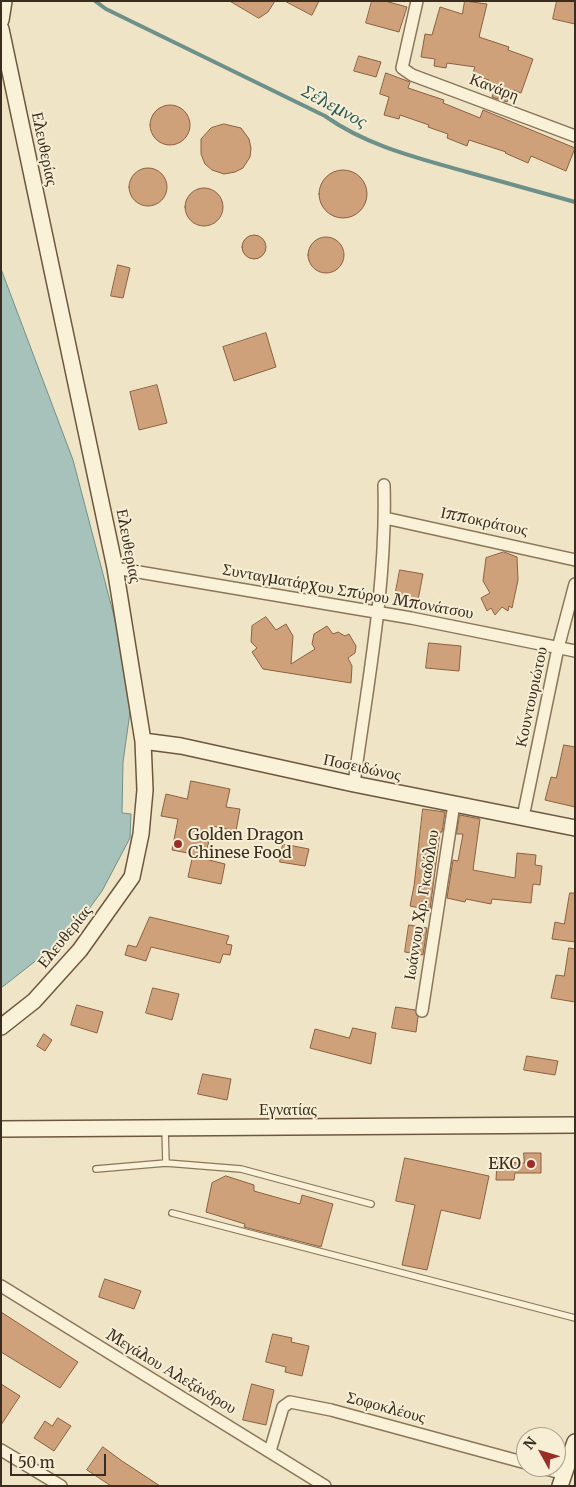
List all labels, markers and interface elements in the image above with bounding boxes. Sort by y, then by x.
street label: Κανάρη [467,70,521,106]
water label: Σέλεμνος [298,81,370,133]
street label: Ελευθερίας [27,110,61,188]
street label: Ιπποκράτους [439,503,529,541]
street label: Ελευθερίας [111,507,145,585]
street label: Συνταγματάρχου Σπύρου Μπονάτσου [221,560,475,624]
street label: Κουντουριώτου [512,645,552,749]
street label: Ποσειδώνος [321,750,403,786]
place label: Golden Dragon Chinese Food [188,825,304,863]
street label: Ιωάννου Χρ. Γκαδόλου [401,828,443,982]
marker: Golden Dragon Chinese Food [172,838,184,850]
street label: Ελευθερίας [34,902,96,972]
street label: Εγνατίας [259,1100,317,1120]
place label: EKO [488,1154,521,1174]
marker: EKO [525,1158,537,1170]
street label: Μεγάλου Αλεξάνδρου [103,1326,239,1418]
street label: Σοφοκλέους [344,1388,428,1428]
north arrow [516,1427,566,1477]
text: N [520,1433,541,1453]
scale bar [12,1444,109,1476]
text: 50 m [18,1453,55,1472]

